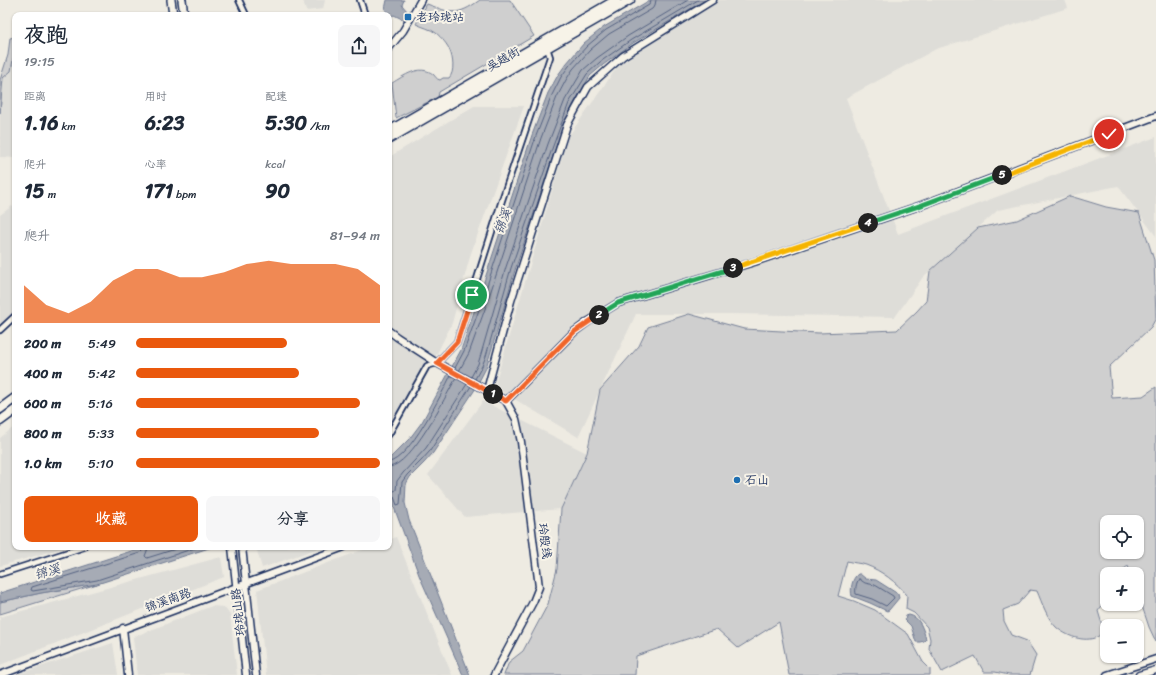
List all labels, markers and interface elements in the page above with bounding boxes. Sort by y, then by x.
place label: 老玲珑站 [416,6,464,28]
marker: 老玲珑站 [403,12,413,22]
text: 夜跑 [24,15,68,54]
button: share [338,25,380,67]
street label: 吴越街 [482,40,524,78]
text: 19:15 [24,50,55,73]
text: 距离 [24,87,46,106]
text: 用时 [145,87,167,106]
text: 配速 [265,87,287,106]
text: 1.16 [24,106,59,141]
text: 6:23 [145,106,185,141]
text: 5:30 [265,106,307,141]
text: km [59,117,76,136]
text: /km [307,117,330,136]
pin [1092,117,1126,151]
icon: check [1098,123,1120,145]
text: 爬升 [24,155,46,174]
text: 心率 [145,155,167,174]
text: kcal [265,155,285,174]
pin: 5 [992,165,1012,185]
text: 5 [999,165,1005,184]
text: 15 [24,174,45,209]
text: 171 [145,174,173,209]
text: 90 [265,174,290,209]
text: m [45,185,56,204]
text: bpm [173,185,196,204]
water label: 锦溪 [487,204,518,237]
pin: 4 [858,213,878,233]
text: 4 [865,213,871,232]
text: 爬升 [24,224,50,247]
text: 81–94 m [330,224,380,247]
pin: 3 [723,258,743,278]
text: 3 [730,258,736,277]
pin [455,278,489,312]
icon: arrive [461,284,483,306]
pin: 2 [589,305,609,325]
text: 2 [596,305,602,324]
text: 200 m [24,332,61,355]
text: 5:49 [88,332,116,355]
text: 400 m [24,362,62,385]
text: 5:42 [88,362,116,385]
pin: 1 [483,384,503,404]
text: 1 [491,384,495,403]
text: 600 m [24,392,61,415]
text: 5:16 [88,392,113,415]
text: 800 m [24,422,62,445]
text: 5:33 [88,422,114,445]
text: 1.0 km [24,452,62,475]
text: 5:10 [88,452,114,475]
place label: 石山 [745,469,769,491]
marker: 石山 [732,475,742,485]
button: 收藏 [24,496,198,542]
button: 分享 [206,496,380,542]
map controls [1100,515,1144,663]
button: locate [1100,515,1144,559]
street label: 玲殷线 [532,522,558,560]
water label: 锦溪 [31,556,64,586]
button: + [1100,567,1144,611]
street label: 锦溪南路 [142,581,194,619]
street label: 玲珑山路 [225,587,251,637]
button: − [1100,619,1144,663]

